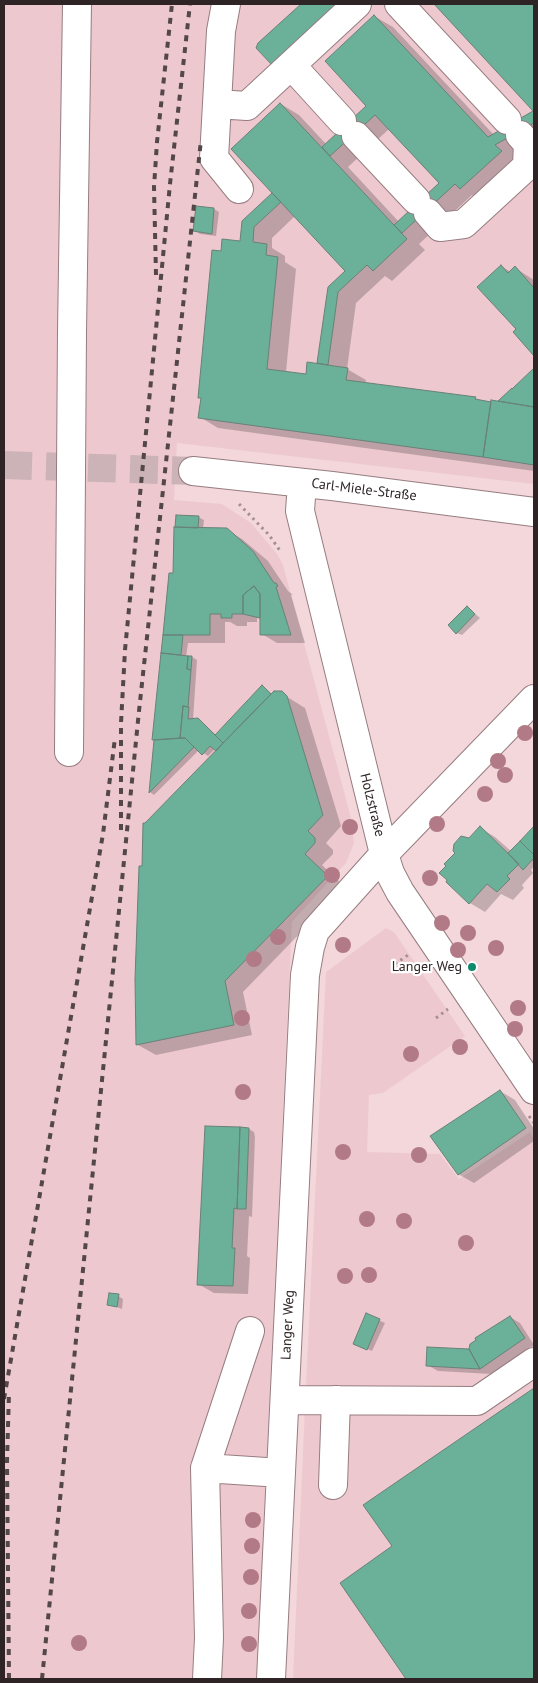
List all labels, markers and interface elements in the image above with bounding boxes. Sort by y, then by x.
street label: Carl-Miele-Straße [310,475,418,505]
street label: Holzstraße [356,771,388,839]
place label: Langer Weg [392,959,462,975]
marker: Langer Weg [466,961,478,973]
street label: Langer Weg [278,1290,298,1360]

